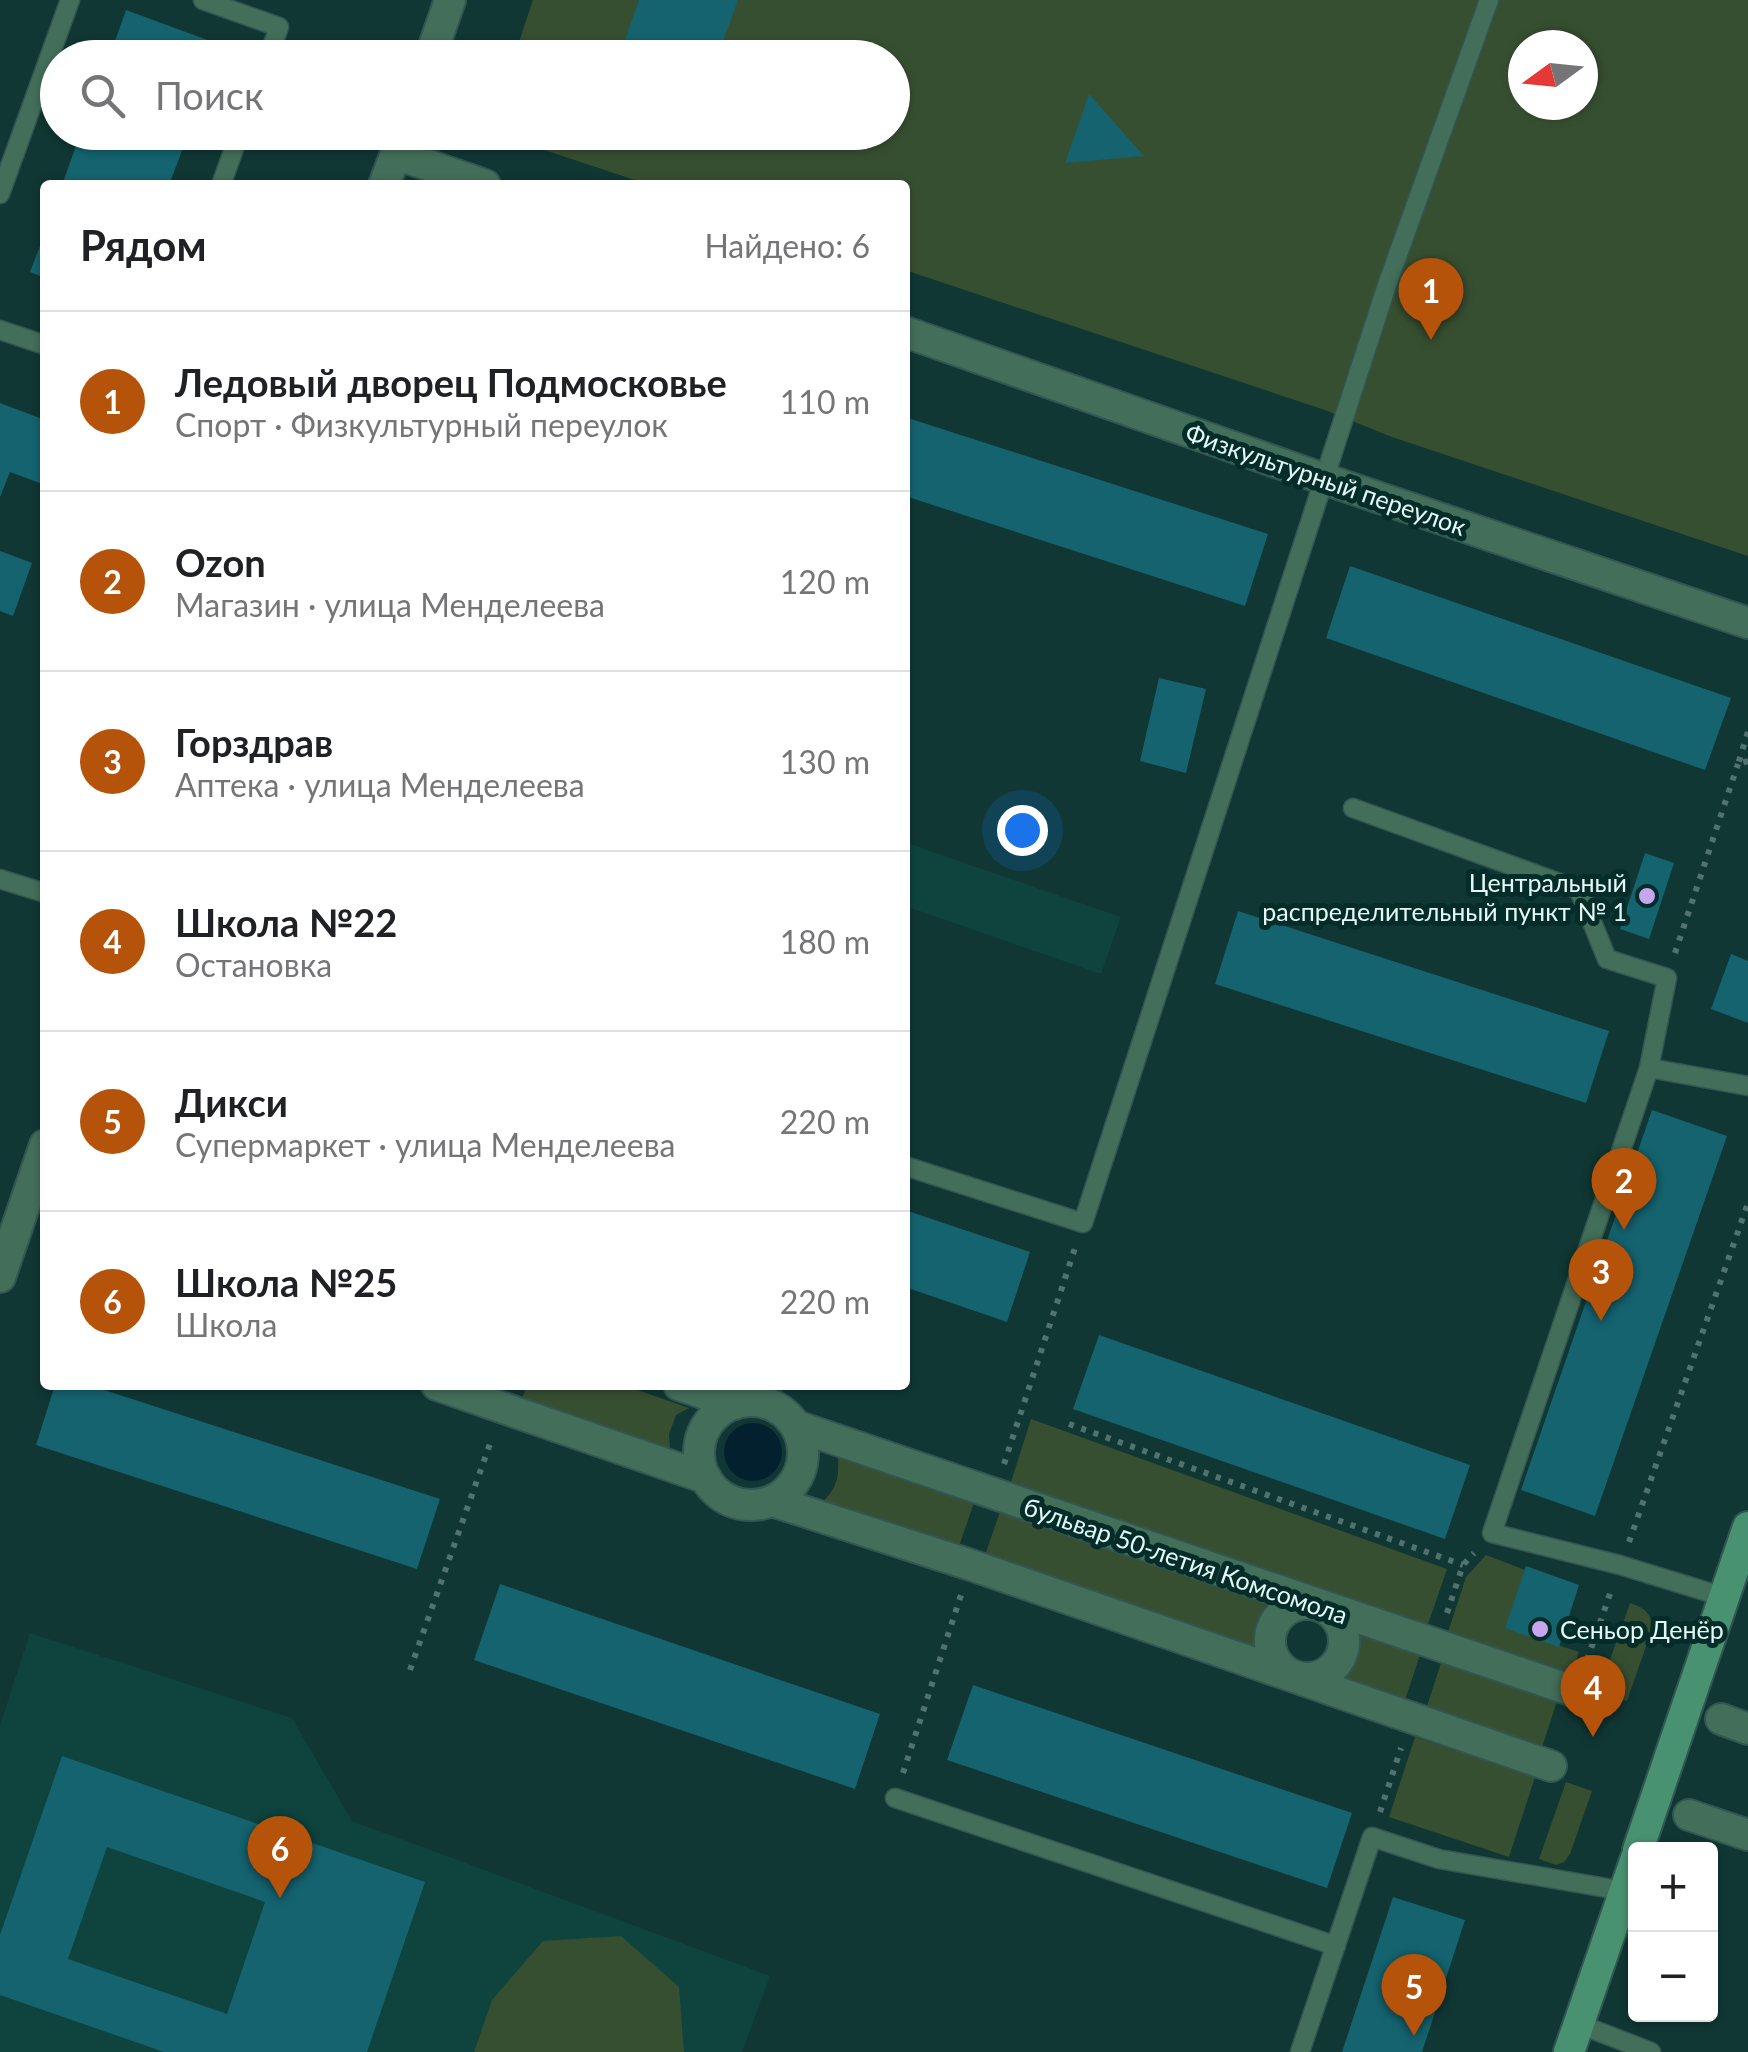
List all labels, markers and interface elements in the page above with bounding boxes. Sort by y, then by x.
north arrow [1508,30,1598,120]
search box [40,40,910,150]
icon: search [75,68,130,123]
text: Поиск [155,72,264,118]
text: Рядом [80,220,207,270]
text: Найдено: 6 [704,226,870,265]
pin: 1 [1398,258,1464,340]
text: Ледовый дворец Подмосковье [175,359,727,405]
text: 1 [103,382,122,421]
text: 110 m [780,382,870,421]
text: Спорт · Физкультурный переулок [175,405,668,444]
street label: Физкультурный переулок [1182,417,1470,541]
text: Ozon [175,539,266,585]
text: 2 [103,562,122,601]
text: 120 m [780,562,870,601]
text: Магазин · улица Менделеева [175,585,605,624]
text: Горздрав [175,719,333,765]
text: 3 [103,742,122,781]
text: 130 m [780,742,870,781]
text: Аптека · улица Менделеева [175,765,585,804]
your location [997,805,1048,856]
place label: Центральный распределительный пункт № 1 [1262,867,1627,926]
marker: Центральный распределительный пункт № 1 [1636,885,1658,907]
text: Школа №22 [175,899,397,945]
text: 4 [103,922,122,961]
text: 180 m [780,922,870,961]
text: Остановка [175,945,332,984]
text: Дикси [175,1079,288,1125]
text: 5 [103,1102,122,1141]
text: 220 m [780,1102,870,1141]
text: Супермаркет · улица Менделеева [175,1125,675,1164]
pin: 2 [1592,1148,1656,1230]
pin: 3 [1568,1238,1634,1321]
text: Школа №25 [175,1259,397,1305]
text: 6 [103,1282,122,1321]
text: 220 m [780,1282,870,1321]
text: Школа [175,1305,277,1344]
street label: бульвар 50-летия Комсомола [1020,1490,1352,1630]
place label: Сеньор Денёр [1560,1614,1724,1644]
marker: Сеньор Денёр [1529,1618,1551,1640]
pin: 4 [1560,1654,1626,1737]
pin: 6 [248,1816,312,1898]
map controls [1628,1842,1718,2022]
button: + [1628,1842,1718,1932]
button: − [1628,1932,1718,2022]
pin: 5 [1382,1954,1446,2036]

